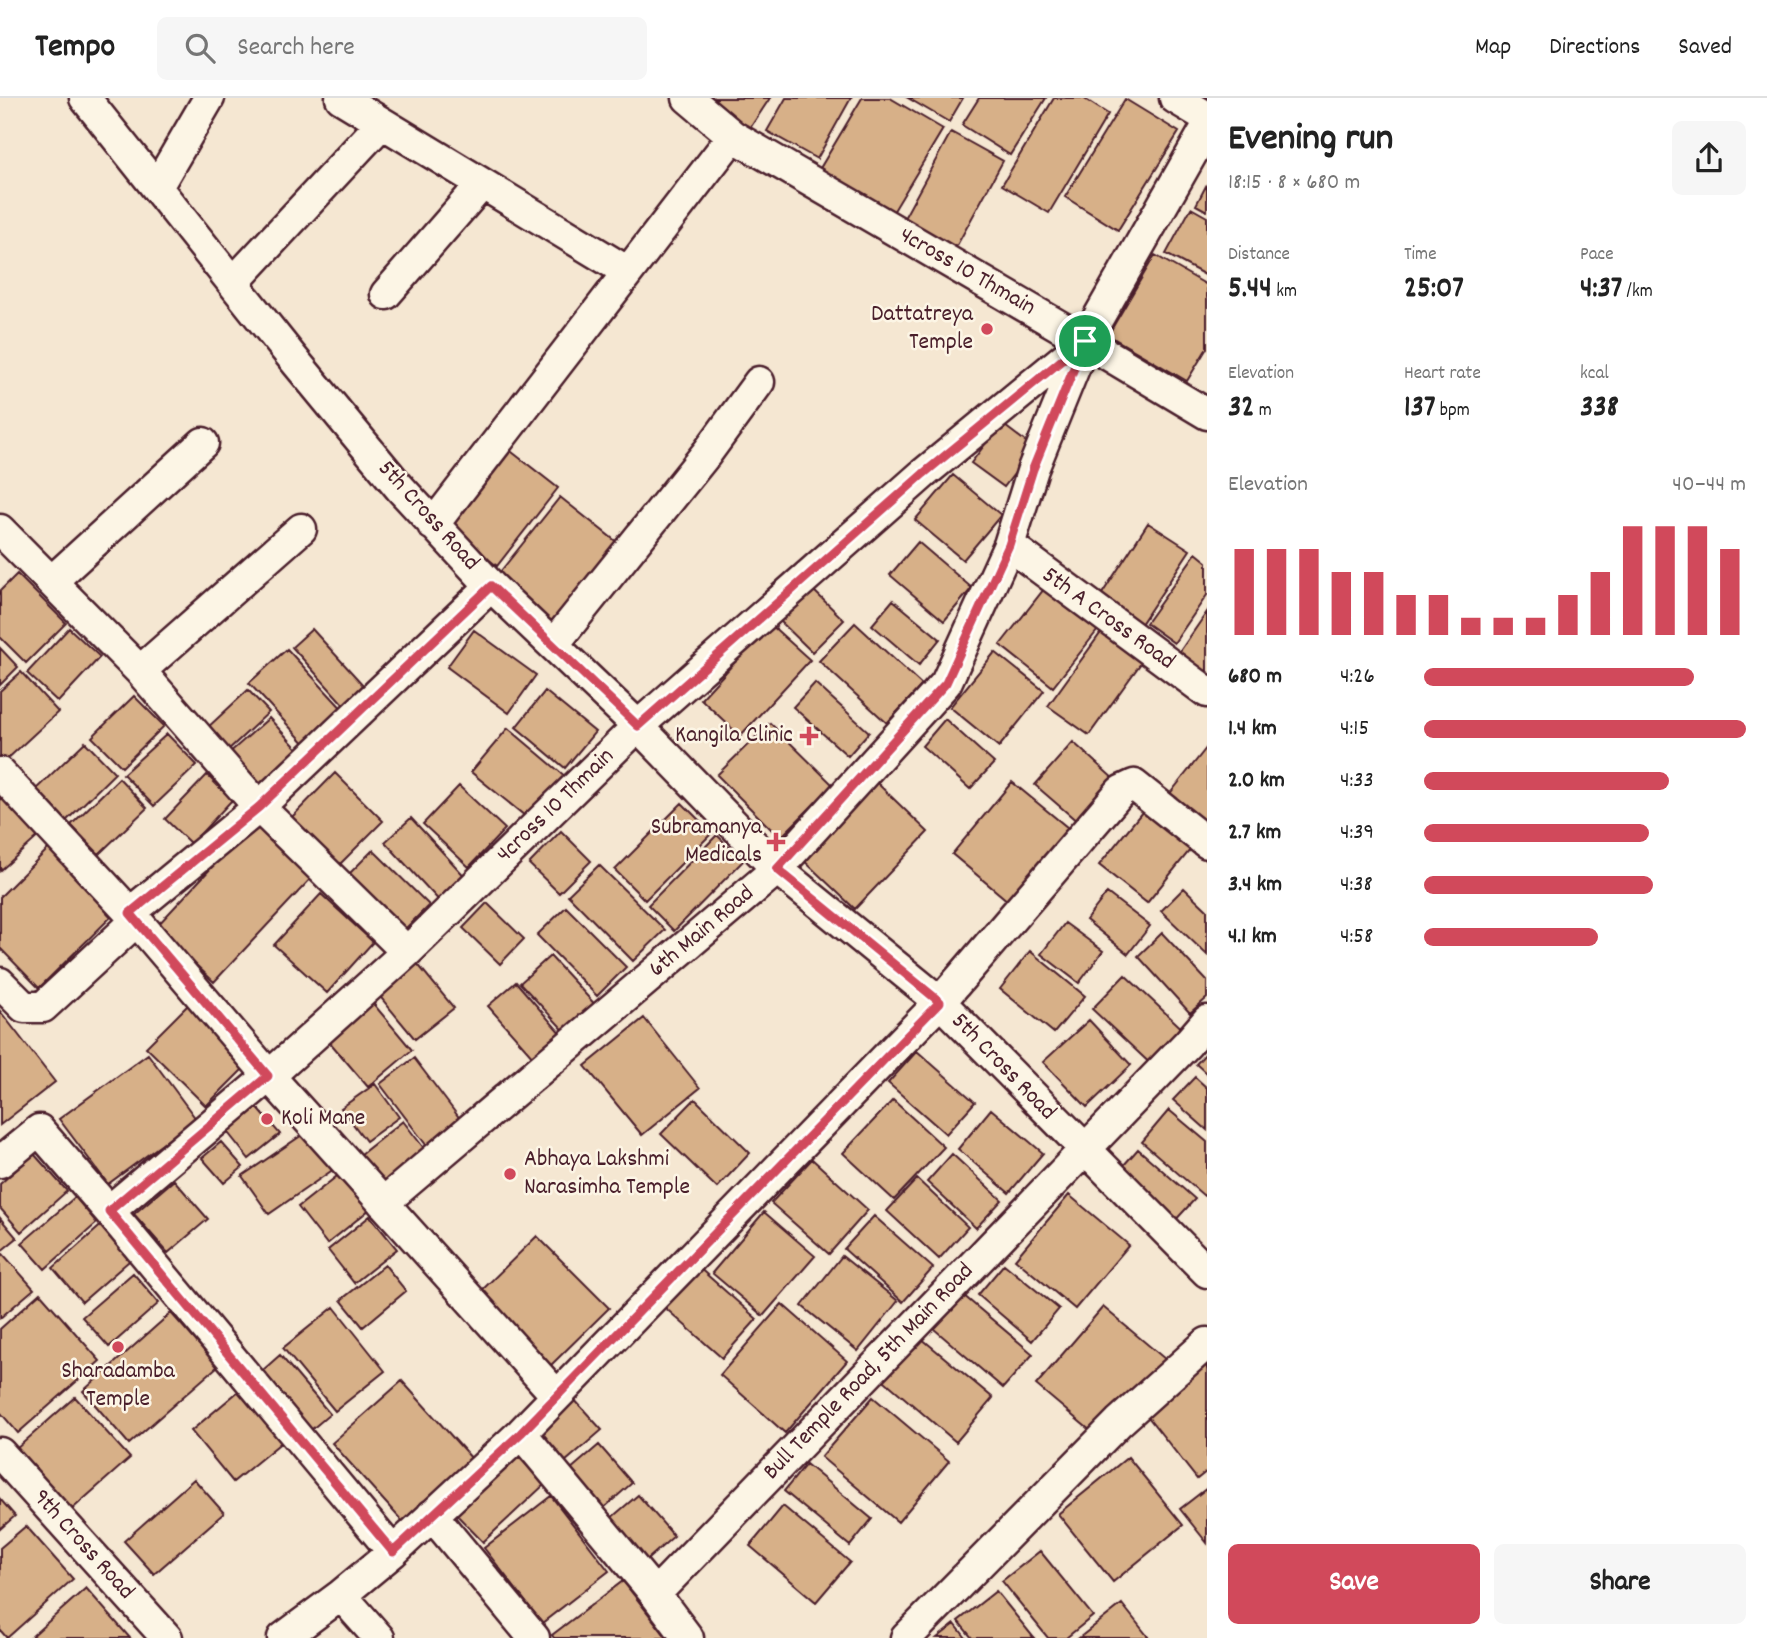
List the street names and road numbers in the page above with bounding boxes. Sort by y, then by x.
street label: 4cross 10 Thmain [892,219,1042,325]
street label: 5th Cross Road [369,453,487,579]
street label: 5th A Cross Road [1034,559,1182,679]
street label: 4cross 10 Thmain [489,741,623,871]
street label: 6th Main Road [642,878,762,986]
street label: 5th Cross Road [943,1005,1063,1129]
street label: Bull Temple Road, 5th Main Road [756,1256,982,1488]
street label: 9th Cross Road [24,1482,142,1608]

